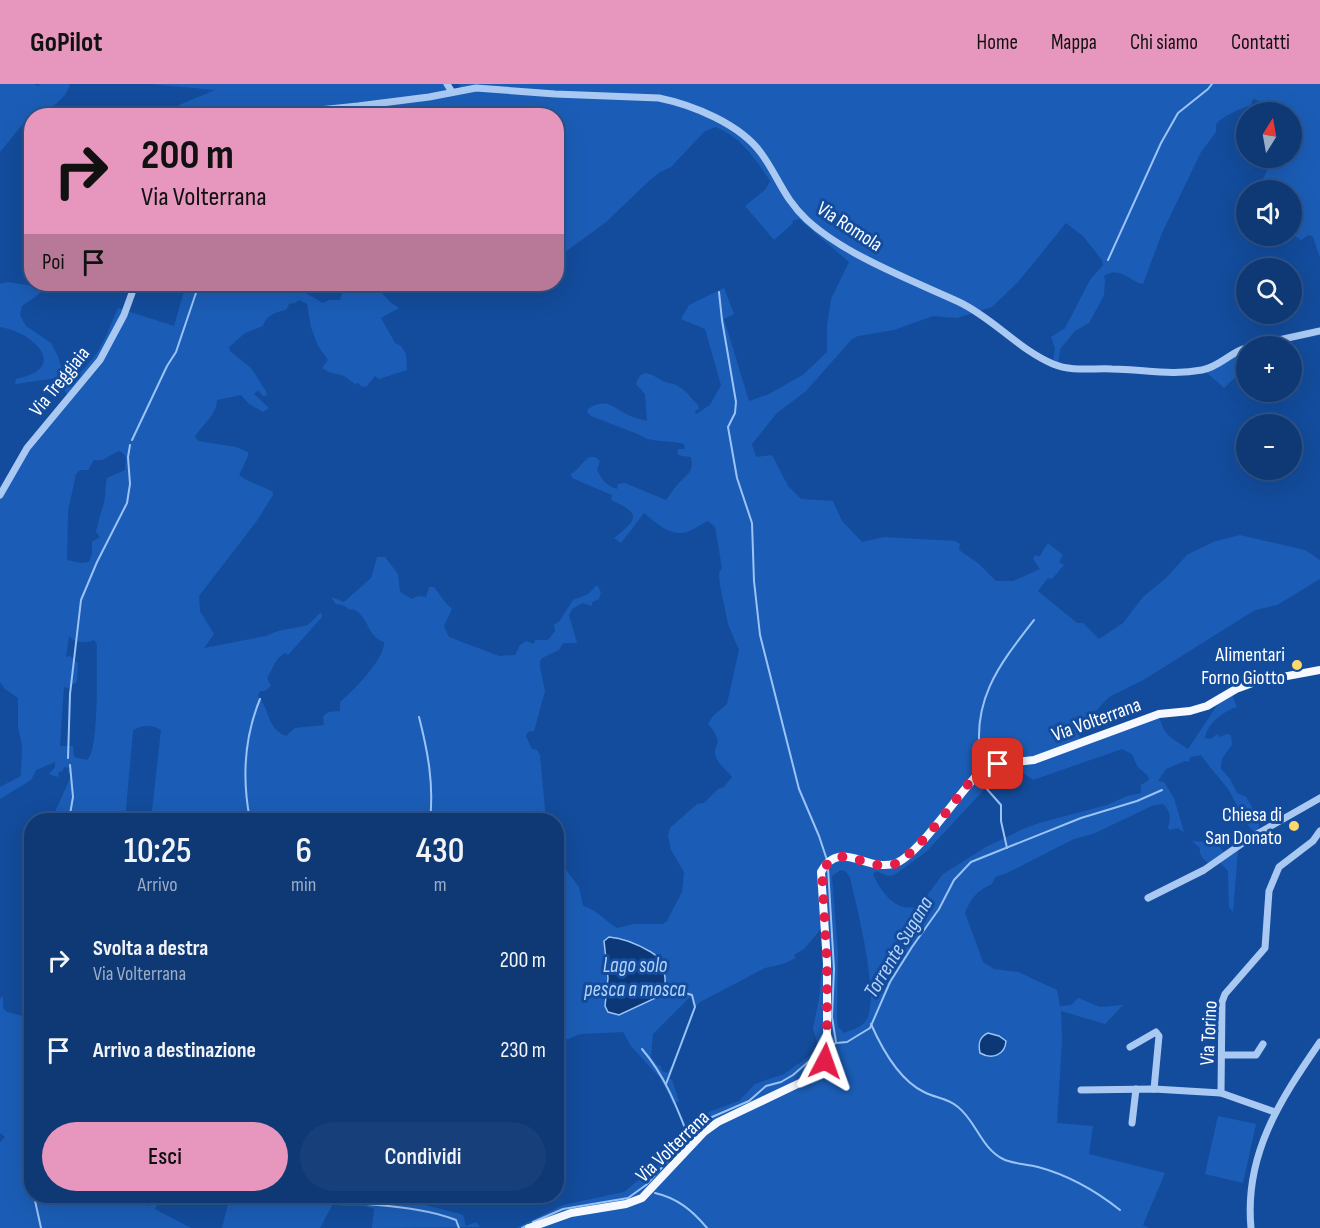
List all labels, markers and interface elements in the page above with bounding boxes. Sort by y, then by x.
text: GoPilot [30,26,102,59]
text: Home [977,30,1018,55]
text: Mappa [1051,30,1097,55]
text: Chi siamo [1130,30,1198,55]
text: Contatti [1231,30,1290,55]
north arrow [1236,102,1302,168]
map controls [1236,102,1302,480]
text: 200 m [141,130,234,181]
icon: right [42,132,120,210]
button: sound [1236,180,1302,246]
text: Via Volterrana [141,181,267,213]
street label: Via Romola [812,197,887,257]
icon: arrive [77,246,110,279]
text: Poi [42,249,65,276]
button: search [1236,258,1302,324]
button: + [1236,336,1302,402]
street label: Via Treggiaia [24,342,95,421]
button: − [1236,414,1302,480]
place label: Alimentari Forno Giotto [1201,643,1285,690]
marker: Alimentari Forno Giotto [1290,658,1304,672]
street label: Via Volterrana [1048,693,1144,747]
pin [972,738,1023,789]
icon: arrive [981,747,1014,780]
place label: Chiesa di San Donato [1205,803,1282,850]
marker: Chiesa di San Donato [1287,819,1301,833]
text: 10:25 [124,830,191,873]
text: 6 [295,830,312,873]
text: 430 [416,830,464,873]
text: Arrivo [138,873,178,897]
text: min [291,873,316,897]
text: m [434,873,447,897]
water label: Torrente Sugana [859,892,939,1002]
text: Svolta a destra [93,935,208,962]
icon: right [42,944,75,977]
text: 200 m [500,947,546,974]
water label: Lago solo pesca a mosca [583,953,686,1002]
text: Via Volterrana [93,962,186,986]
street label: Via Torino [1195,1000,1223,1066]
position arrow [793,1029,857,1093]
icon: arrive [42,1034,75,1067]
text: Arrivo a destinazione [93,1037,256,1064]
text: 230 m [500,1037,546,1064]
street label: Via Volterrana [631,1106,715,1188]
button: Esci [42,1122,288,1191]
button: Condividi [300,1122,546,1191]

